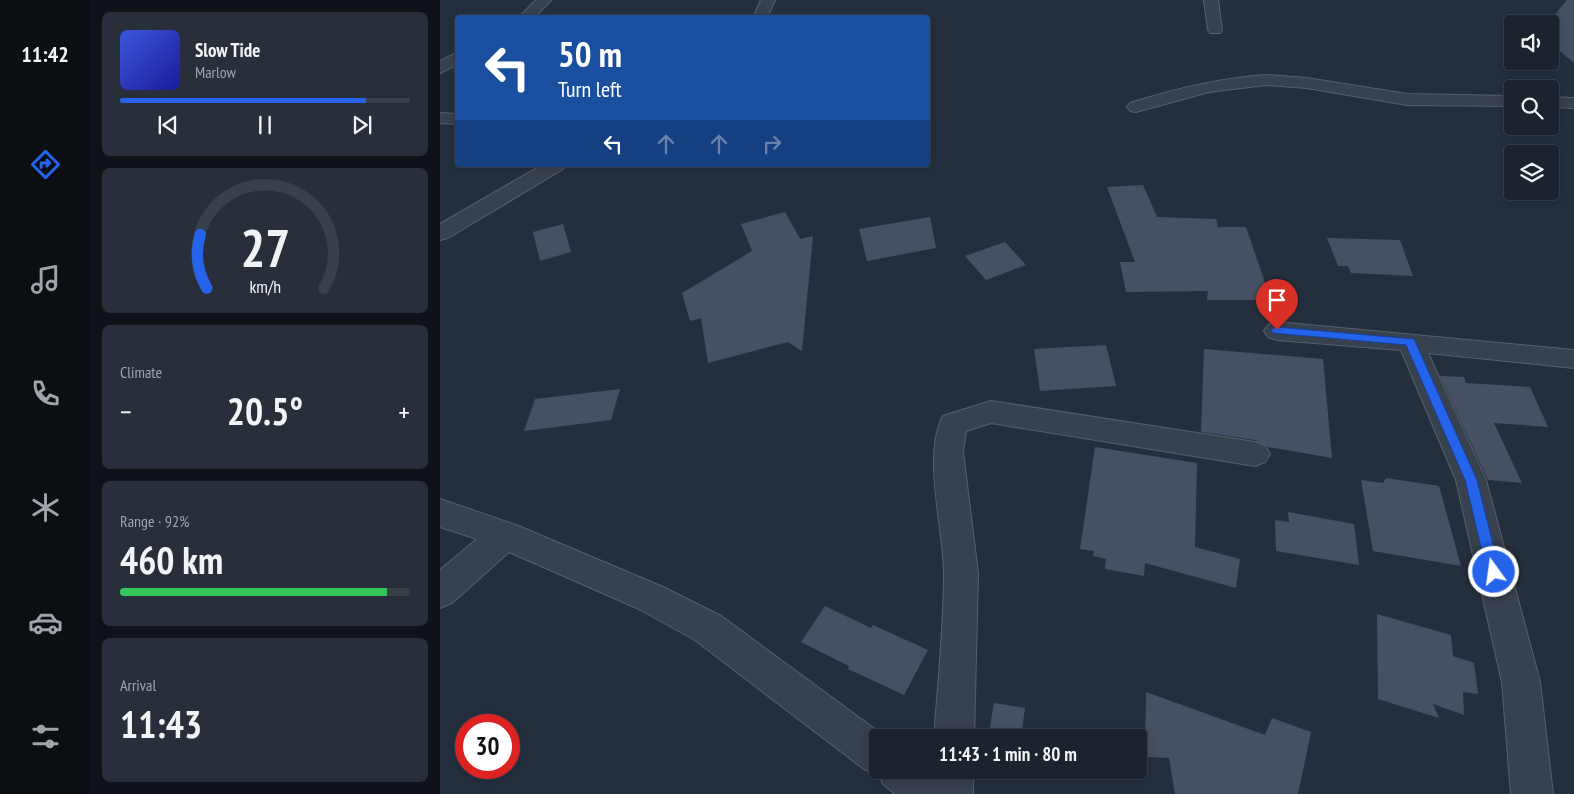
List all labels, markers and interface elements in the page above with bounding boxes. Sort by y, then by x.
map controls [1504,15,1559,200]
button: sound [1504,15,1559,70]
text: 50 m [558,31,622,77]
icon: left [475,35,540,100]
text: Slow Tide [195,38,260,62]
text: 11:42 [21,40,69,68]
text: Marlow [195,62,236,82]
text: Turn left [558,75,622,103]
button: search [1504,80,1559,135]
icon: previous [154,111,182,139]
icon: pause [251,111,279,139]
icon: next [348,111,376,139]
icon: left [599,130,627,158]
icon: ahead [652,130,680,158]
icon: ahead [705,130,733,158]
icon: right [758,130,786,158]
button: layers [1504,145,1559,200]
icon: directions [28,147,63,182]
text: 27 [240,214,290,281]
icon: music [28,262,63,297]
text: km/h [249,275,281,298]
pin [1256,279,1298,330]
icon: arrive [1263,286,1291,314]
text: Climate [120,362,162,382]
icon: phone [28,376,63,411]
text: 20.5° [227,386,303,435]
text: − [120,393,132,430]
text: + [398,393,410,430]
icon: climate [28,490,63,525]
text: Range · 92% [120,511,189,531]
text: 460 km [120,535,223,584]
position arrow [1467,545,1519,597]
icon: car [28,605,63,640]
text: Arrival [120,675,156,695]
text: 11:43 [120,699,202,748]
speed limit sign: 30 [455,714,520,779]
icon: filters [28,719,63,754]
text: 11:43 · 1 min · 80 m [939,742,1077,766]

